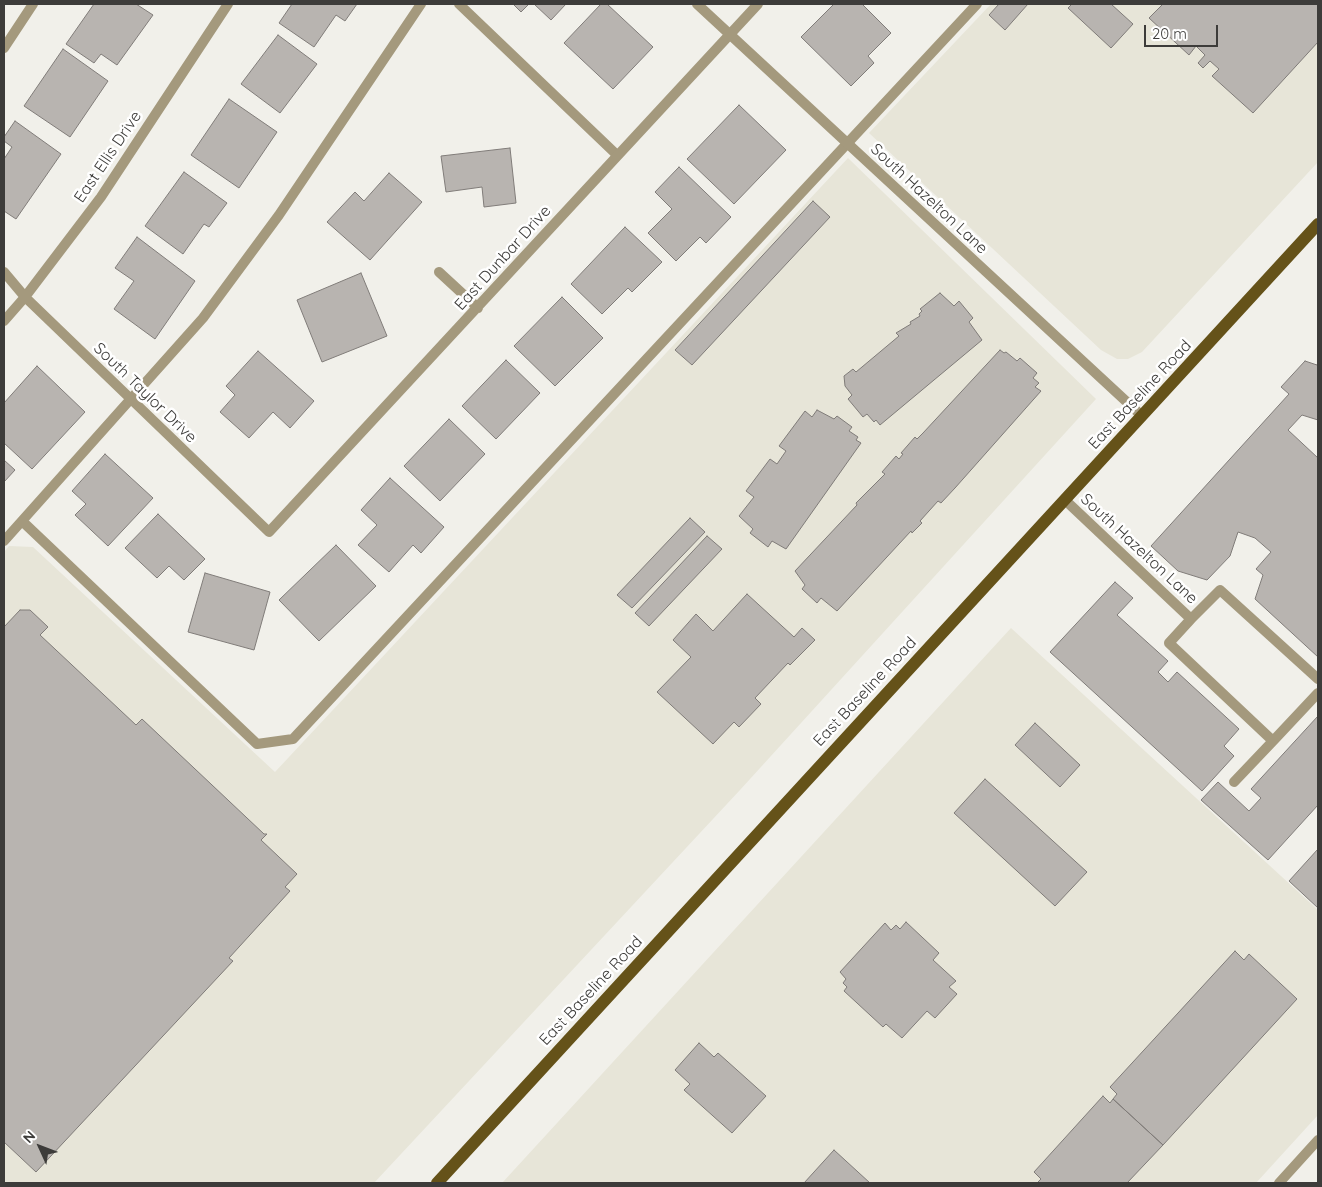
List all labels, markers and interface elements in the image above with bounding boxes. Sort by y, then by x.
scale bar [1147,15,1221,47]
text: 20 m [1152,24,1187,43]
street label: East Ellis Drive [70,108,146,206]
street label: South Hazelton Lane [866,140,992,258]
street label: East Dunbar Drive [451,202,555,314]
street label: East Baseline Road [1084,336,1196,454]
street label: South Taylor Drive [90,339,200,447]
street label: South Hazelton Lane [1076,490,1202,608]
street label: East Baseline Road [809,633,921,751]
street label: East Baseline Road [535,932,647,1050]
north arrow [15,1122,65,1172]
text: N [19,1127,39,1147]

